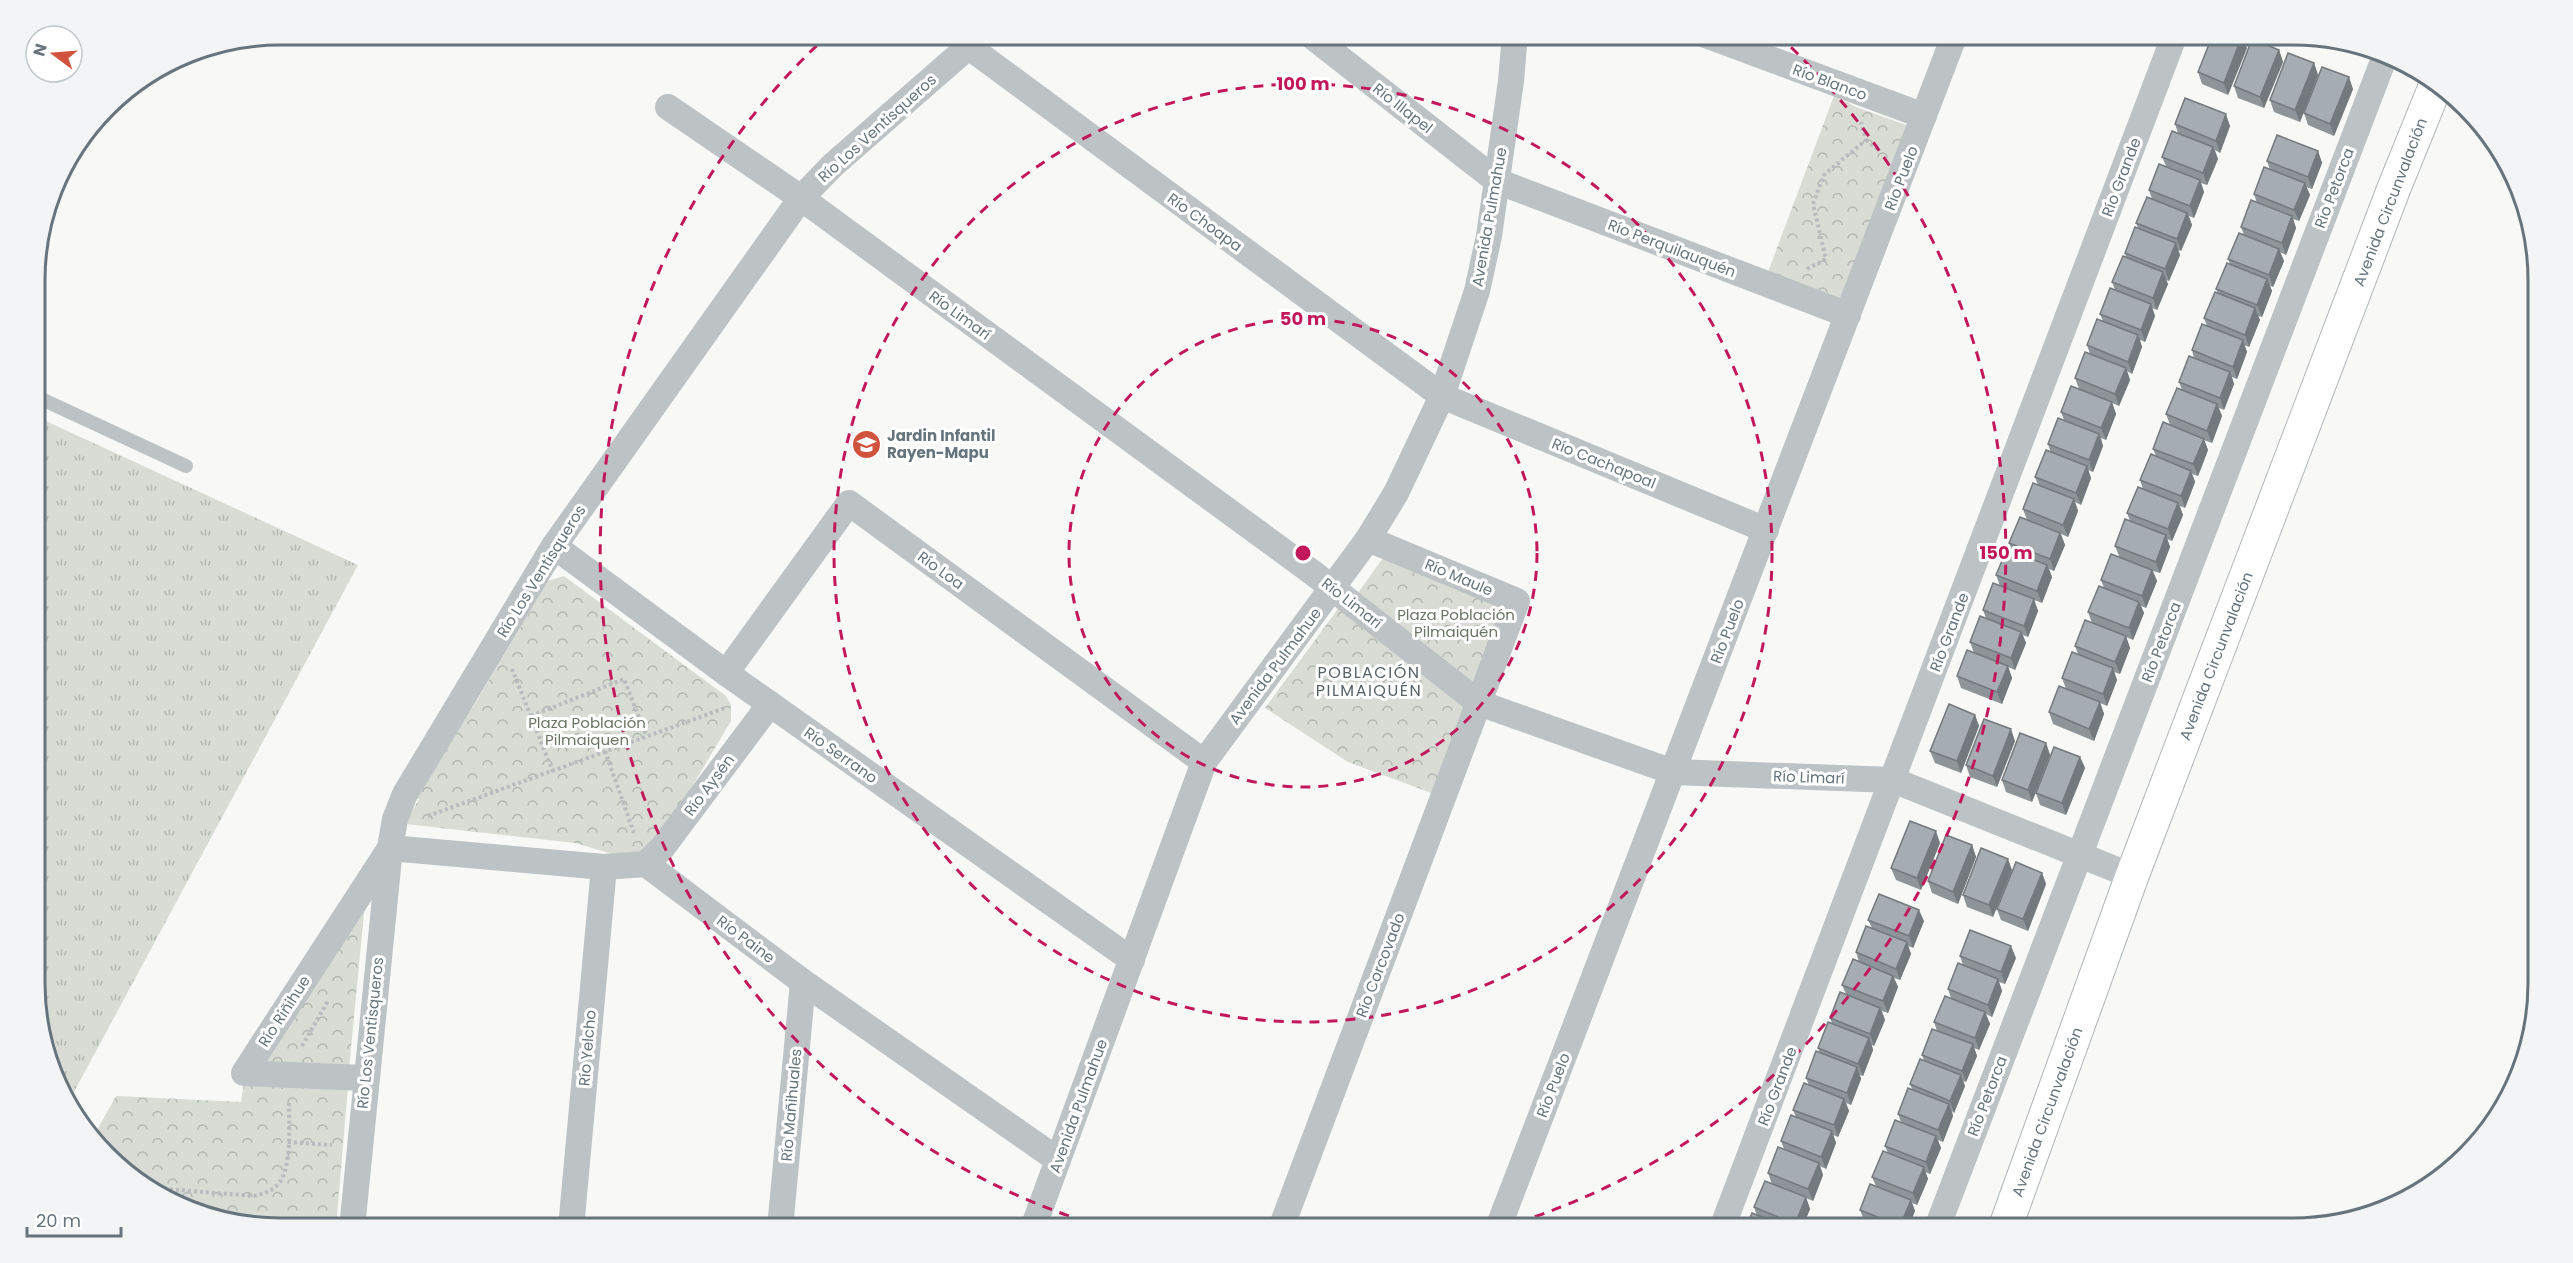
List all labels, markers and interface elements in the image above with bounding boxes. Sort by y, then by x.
north arrow [24,24,84,84]
text: N [27,41,53,59]
street label: Río Blanco [1790,59,1870,105]
street label: Río Los Ventisqueros [813,69,941,187]
text: 100 m [1276,71,1330,96]
street label: Río Illapel [1369,78,1437,138]
street label: Avenida Circunvalación [2348,115,2432,289]
street label: Río Grande [2096,135,2146,219]
street label: Río Puelo [1879,143,1923,213]
street label: Río Petorca [2309,145,2359,231]
street label: Avenida Pulmahue [1466,146,1512,288]
street label: Río Choapa [1163,188,1247,256]
street label: Río Perquilauquén [1605,214,1739,282]
street label: Río Limarí [925,286,995,345]
text: 50 m [1280,306,1326,331]
place label: Jardin Infantil Rayen-Mapu [887,425,995,463]
school or university icon: Jardin Infantil Rayen-Mapu [850,428,882,460]
street label: Río Cachapoal [1549,433,1659,493]
street label: Río Los Ventisqueros [492,501,590,641]
text: 150 m [1979,540,2033,565]
centre of rings [1293,543,1313,563]
street label: Río Loa [914,546,968,594]
street label: Río Maule [1422,553,1496,601]
street label: Avenida Circunvalación [2174,569,2258,743]
street label: Río Limarí [1317,573,1387,633]
street label: Río Grande [1924,590,1974,674]
street label: Río Puelo [1705,596,1749,666]
street label: Río Petorca [2136,599,2186,685]
street label: Avenida Pulmahue [1224,603,1326,729]
park label: Plaza Población Pilmaiquén [1397,604,1515,642]
district label: POBLACIÓN PILMAIQUÉN [1316,661,1422,702]
park label: Plaza Población Pilmaiquen [528,712,646,750]
street label: Río Serrano [800,722,882,788]
street label: Río Aysén [679,750,739,820]
street label: Río Limarí [1773,765,1845,789]
street label: Río Paine [713,910,779,968]
street label: Río Corcovado [1350,910,1410,1020]
street label: Río Los Ventisqueros [352,956,388,1110]
street label: Río Riñihue [253,971,315,1051]
street label: Río Yelcho [573,1009,601,1087]
street label: Avenida Circunvalación [2007,1024,2087,1200]
street label: Avenida Pulmahue [1044,1036,1112,1176]
street label: Río Grande [1752,1044,1802,1128]
street label: Río Mañihuales [776,1048,806,1162]
street label: Río Puelo [1531,1050,1575,1120]
street label: Río Petorca [1962,1053,2012,1139]
scale bar [27,1200,122,1238]
text: 20 m [36,1208,81,1233]

